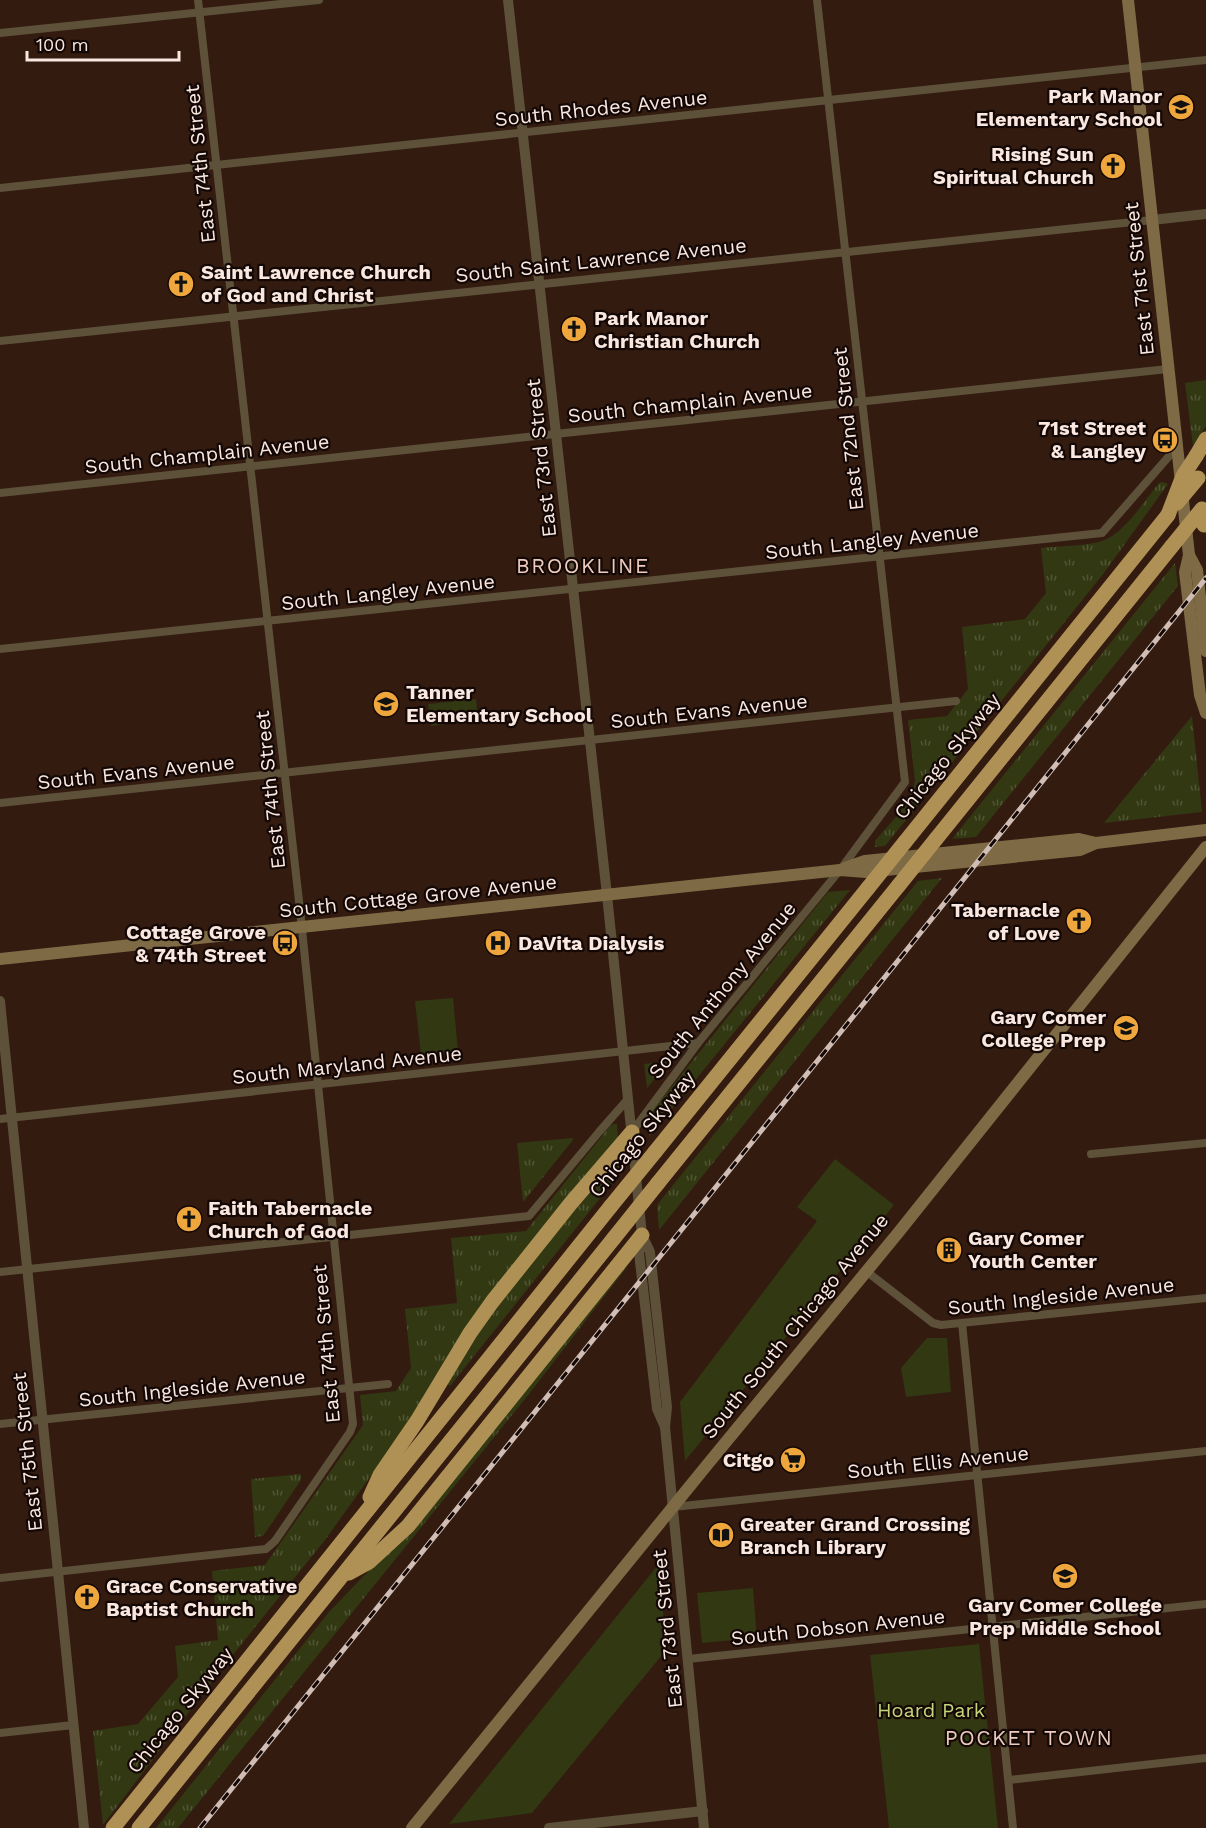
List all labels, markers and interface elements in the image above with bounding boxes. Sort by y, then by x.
scale bar [27,24,178,62]
text: 100 m [36,34,89,55]
street label: East 74th Street [180,83,220,244]
place label: Park Manor Elementary School [976,84,1162,131]
street label: South Rhodes Avenue [493,85,709,131]
school or university icon: Park Manor Elementary School [1166,92,1196,122]
place label: Rising Sun Spiritual Church [933,142,1094,189]
church icon: Rising Sun Spiritual Church [1098,151,1128,181]
street label: East 71st Street [1119,201,1159,357]
street label: South Saint Lawrence Avenue [454,233,748,287]
place label: Saint Lawrence Church of God and Christ [201,260,431,307]
church icon: Saint Lawrence Church of God and Christ [166,269,196,299]
place label: Park Manor Christian Church [594,306,760,353]
church icon: Park Manor Christian Church [559,314,589,344]
street label: East 72nd Street [827,346,868,512]
street label: East 73rd Street [521,377,561,538]
street label: South Champlain Avenue [567,378,813,428]
place label: 71st Street & Langley [1038,416,1147,463]
bus stop icon: 71st Street & Langley [1150,425,1180,455]
street label: South Champlain Avenue [84,429,330,479]
street label: South Langley Avenue [764,518,980,564]
district label: BROOKLINE [516,553,650,578]
street label: South Langley Avenue [280,569,496,615]
place label: Tanner Elementary School [406,680,593,727]
street label: Chicago Skyway [889,688,1006,824]
school or university icon: Tanner Elementary School [371,689,401,719]
street label: South Evans Avenue [609,689,809,733]
street label: East 74th Street [250,709,290,870]
street label: South Evans Avenue [36,750,236,794]
street label: South Cottage Grove Avenue [278,869,558,923]
street label: South Anthony Avenue [643,897,801,1083]
place label: Tabernacle of Love [951,898,1060,945]
church icon: Tabernacle of Love [1064,906,1094,936]
place label: Cottage Grove & 74th Street [126,920,266,967]
bus stop icon: Cottage Grove & 74th Street [270,928,300,958]
hospital icon: DaVita Dialysis [483,928,513,958]
place label: DaVita Dialysis [518,931,665,955]
place label: Gary Comer College Prep [981,1005,1106,1052]
school or university icon: Gary Comer College Prep [1111,1013,1141,1043]
street label: South Maryland Avenue [231,1041,463,1089]
street label: Chicago Skyway [584,1066,701,1202]
place label: Faith Tabernacle Church of God [208,1196,372,1243]
church icon: Faith Tabernacle Church of God [174,1204,204,1234]
street label: South South Chicago Avenue [697,1209,893,1443]
place label: Gary Comer Youth Center [968,1226,1097,1273]
building icon: Gary Comer Youth Center [934,1235,964,1265]
street label: East 74th Street [307,1263,345,1424]
street label: South Ingleside Avenue [946,1272,1176,1320]
street label: South Ingleside Avenue [77,1364,307,1412]
street label: East 75th Street [7,1371,47,1533]
street label: South Ellis Avenue [846,1441,1030,1483]
supermarket icon: Citgo [778,1445,808,1475]
place label: Citgo [723,1448,774,1472]
place label: Greater Grand Crossing Branch Library [740,1512,971,1559]
library icon: Greater Grand Crossing Branch Library [706,1520,736,1550]
street label: East 73rd Street [647,1548,687,1709]
school or university icon: Gary Comer College Prep Middle School [1050,1561,1080,1591]
place label: Grace Conservative Baptist Church [106,1574,297,1621]
church icon: Grace Conservative Baptist Church [72,1582,102,1612]
place label: Gary Comer College Prep Middle School [968,1593,1162,1640]
street label: South Dobson Avenue [730,1604,946,1650]
street label: Chicago Skyway [122,1642,239,1778]
park label: Hoard Park [877,1698,985,1722]
district label: POCKET TOWN [945,1725,1113,1750]

